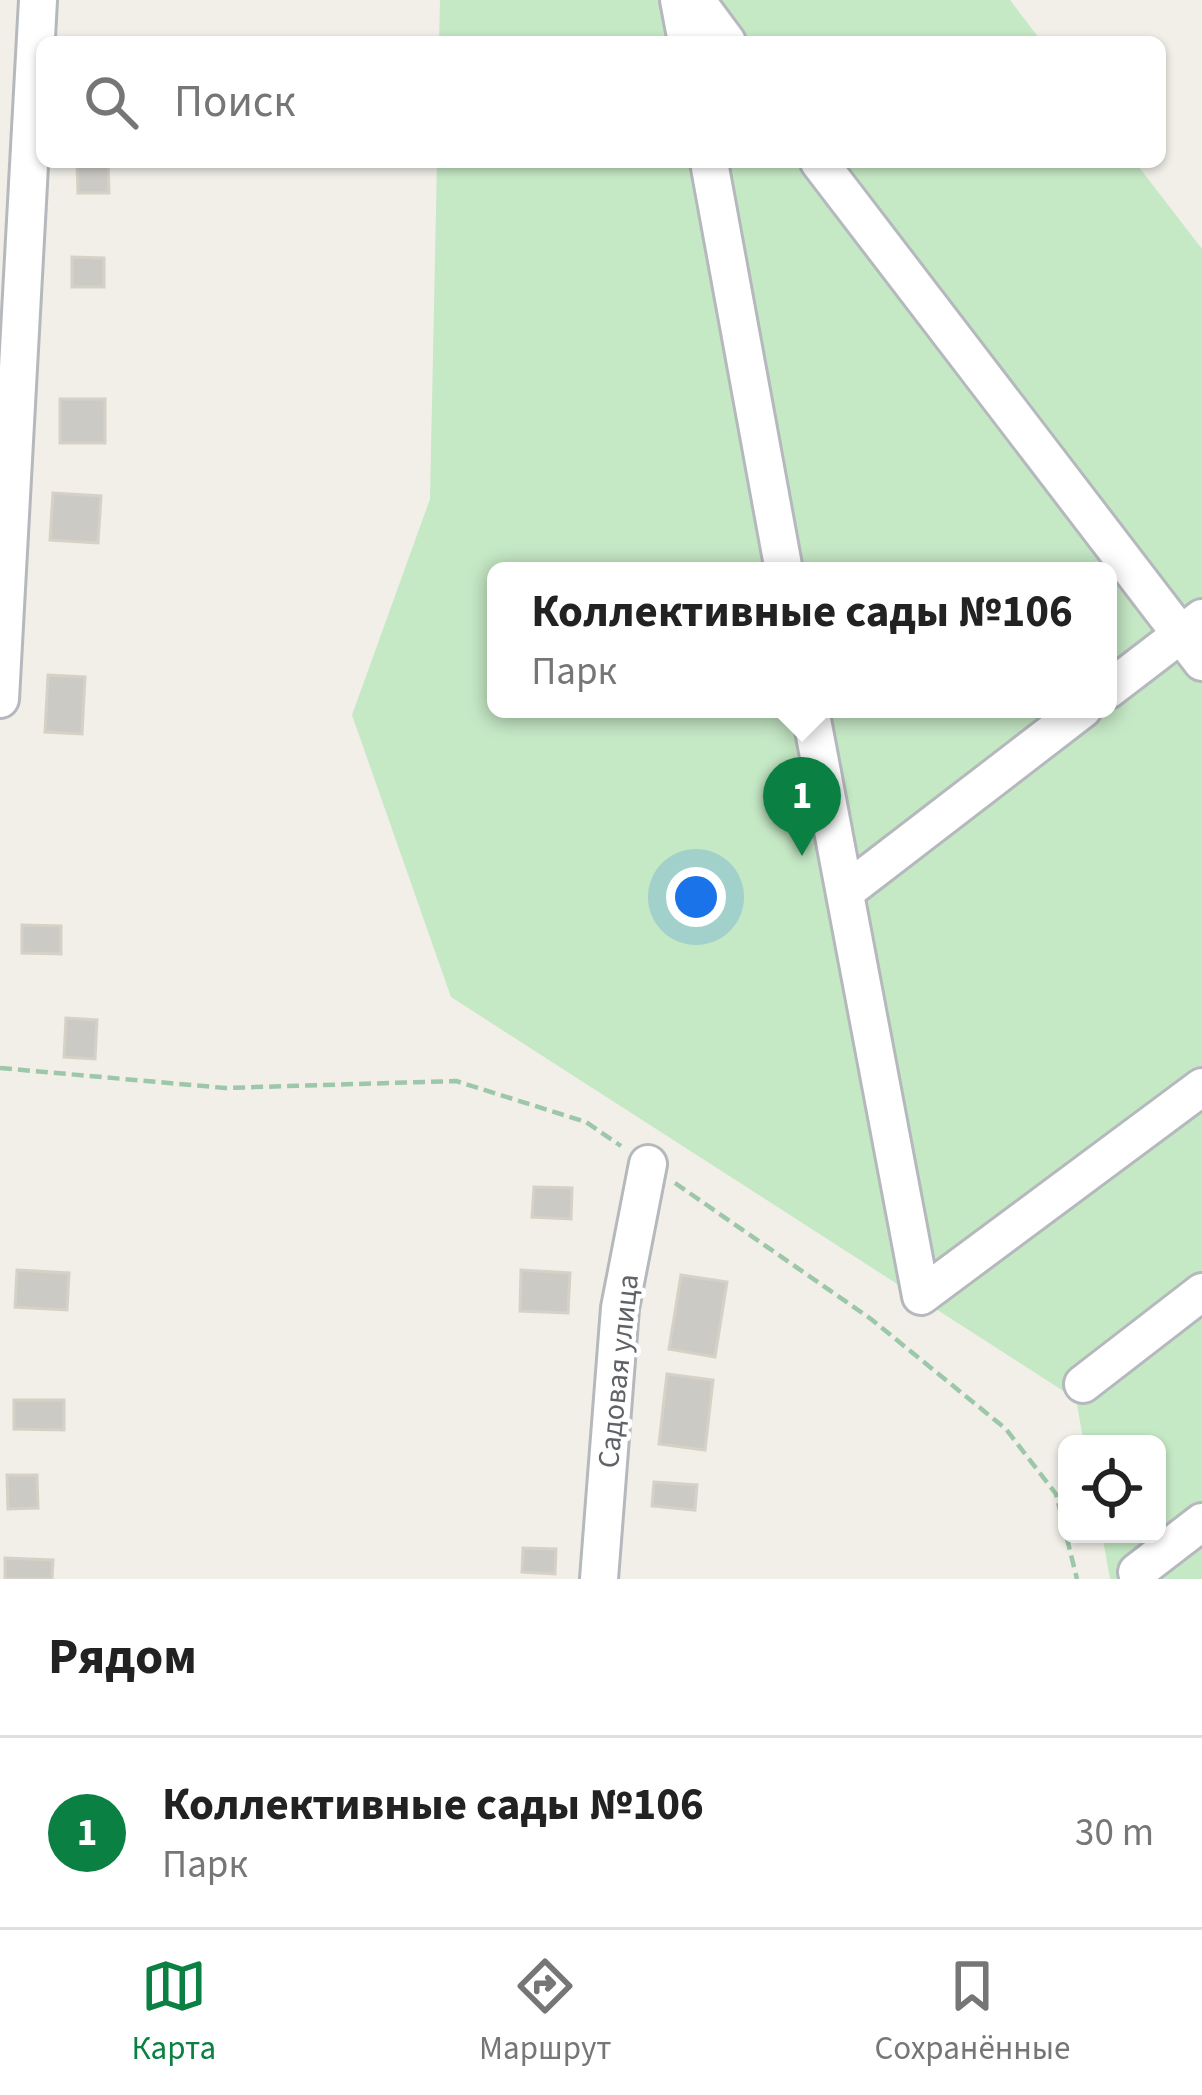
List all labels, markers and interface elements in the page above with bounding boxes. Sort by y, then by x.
search box [36,36,1166,168]
icon: search [78,69,144,135]
text: Поиск [174,70,296,134]
popup [487,562,1117,718]
text: Коллективные сады №106 [531,580,1073,644]
text: Парк [531,644,617,700]
pin: 1 [763,757,841,856]
your location [666,867,726,927]
street label: Садовая улица [587,1272,650,1470]
map controls [1058,1435,1166,1543]
button: locate [1058,1435,1166,1543]
text: Рядом [48,1621,197,1693]
text: Коллективные сады №106 [162,1773,704,1837]
text: 1 [77,1805,97,1861]
text: 30 m [1075,1805,1154,1861]
text: Парк [162,1837,248,1893]
tab: Карта [131,1953,216,2072]
tab: Маршрут [479,1953,612,2072]
tab: Сохранённые [875,1953,1070,2072]

